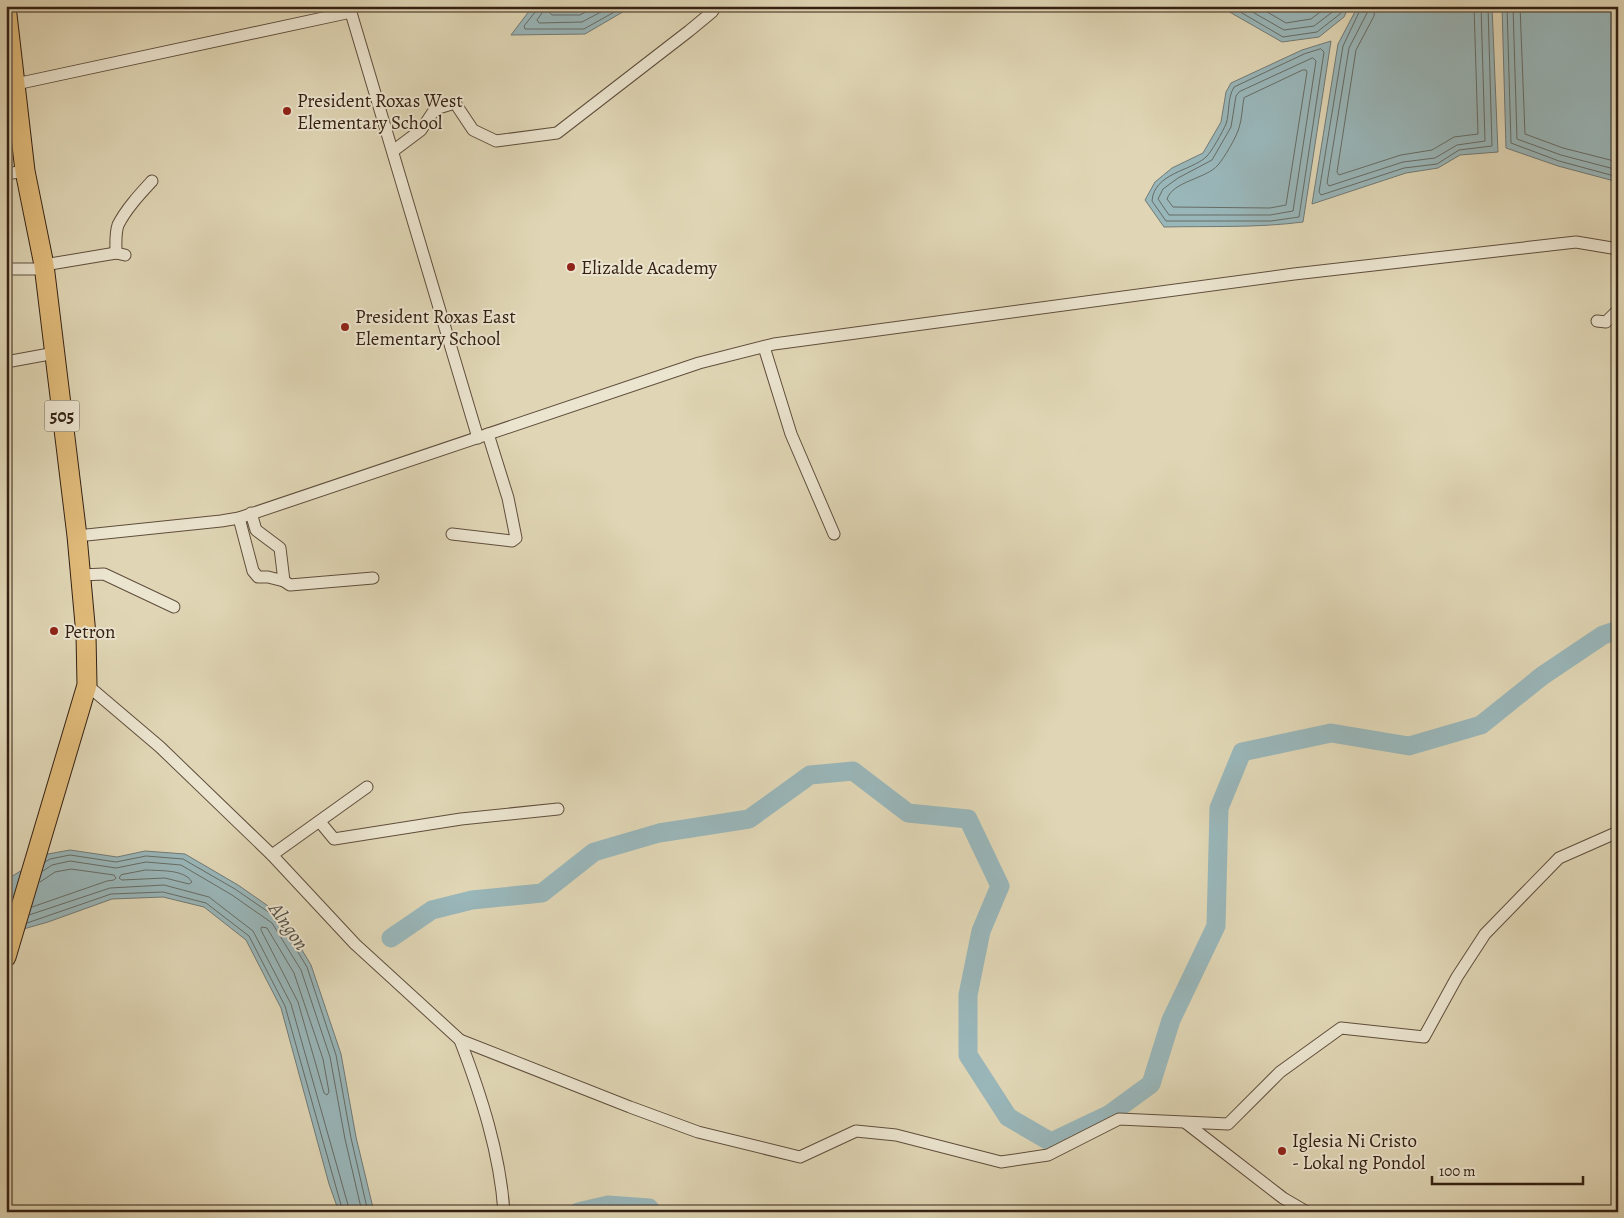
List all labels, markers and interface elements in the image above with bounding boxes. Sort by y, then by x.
place label: President Roxas West Elementary School [297,88,463,136]
marker: President Roxas West Elementary School [281,105,293,117]
place label: Elizalde Academy [581,255,718,281]
marker: Elizalde Academy [565,261,577,273]
place label: President Roxas East Elementary School [355,304,516,352]
marker: President Roxas East Elementary School [339,321,351,333]
road number: 505 [44,401,80,432]
place label: Petron [64,619,115,645]
marker: Petron [48,625,60,637]
water label: Alngon [262,896,315,956]
place label: Iglesia Ni Cristo - Lokal ng Pondol [1292,1128,1426,1176]
marker: Iglesia Ni Cristo - Lokal ng Pondol [1276,1145,1288,1157]
scale bar [1432,1153,1583,1185]
text: 100 m [1439,1161,1476,1181]

